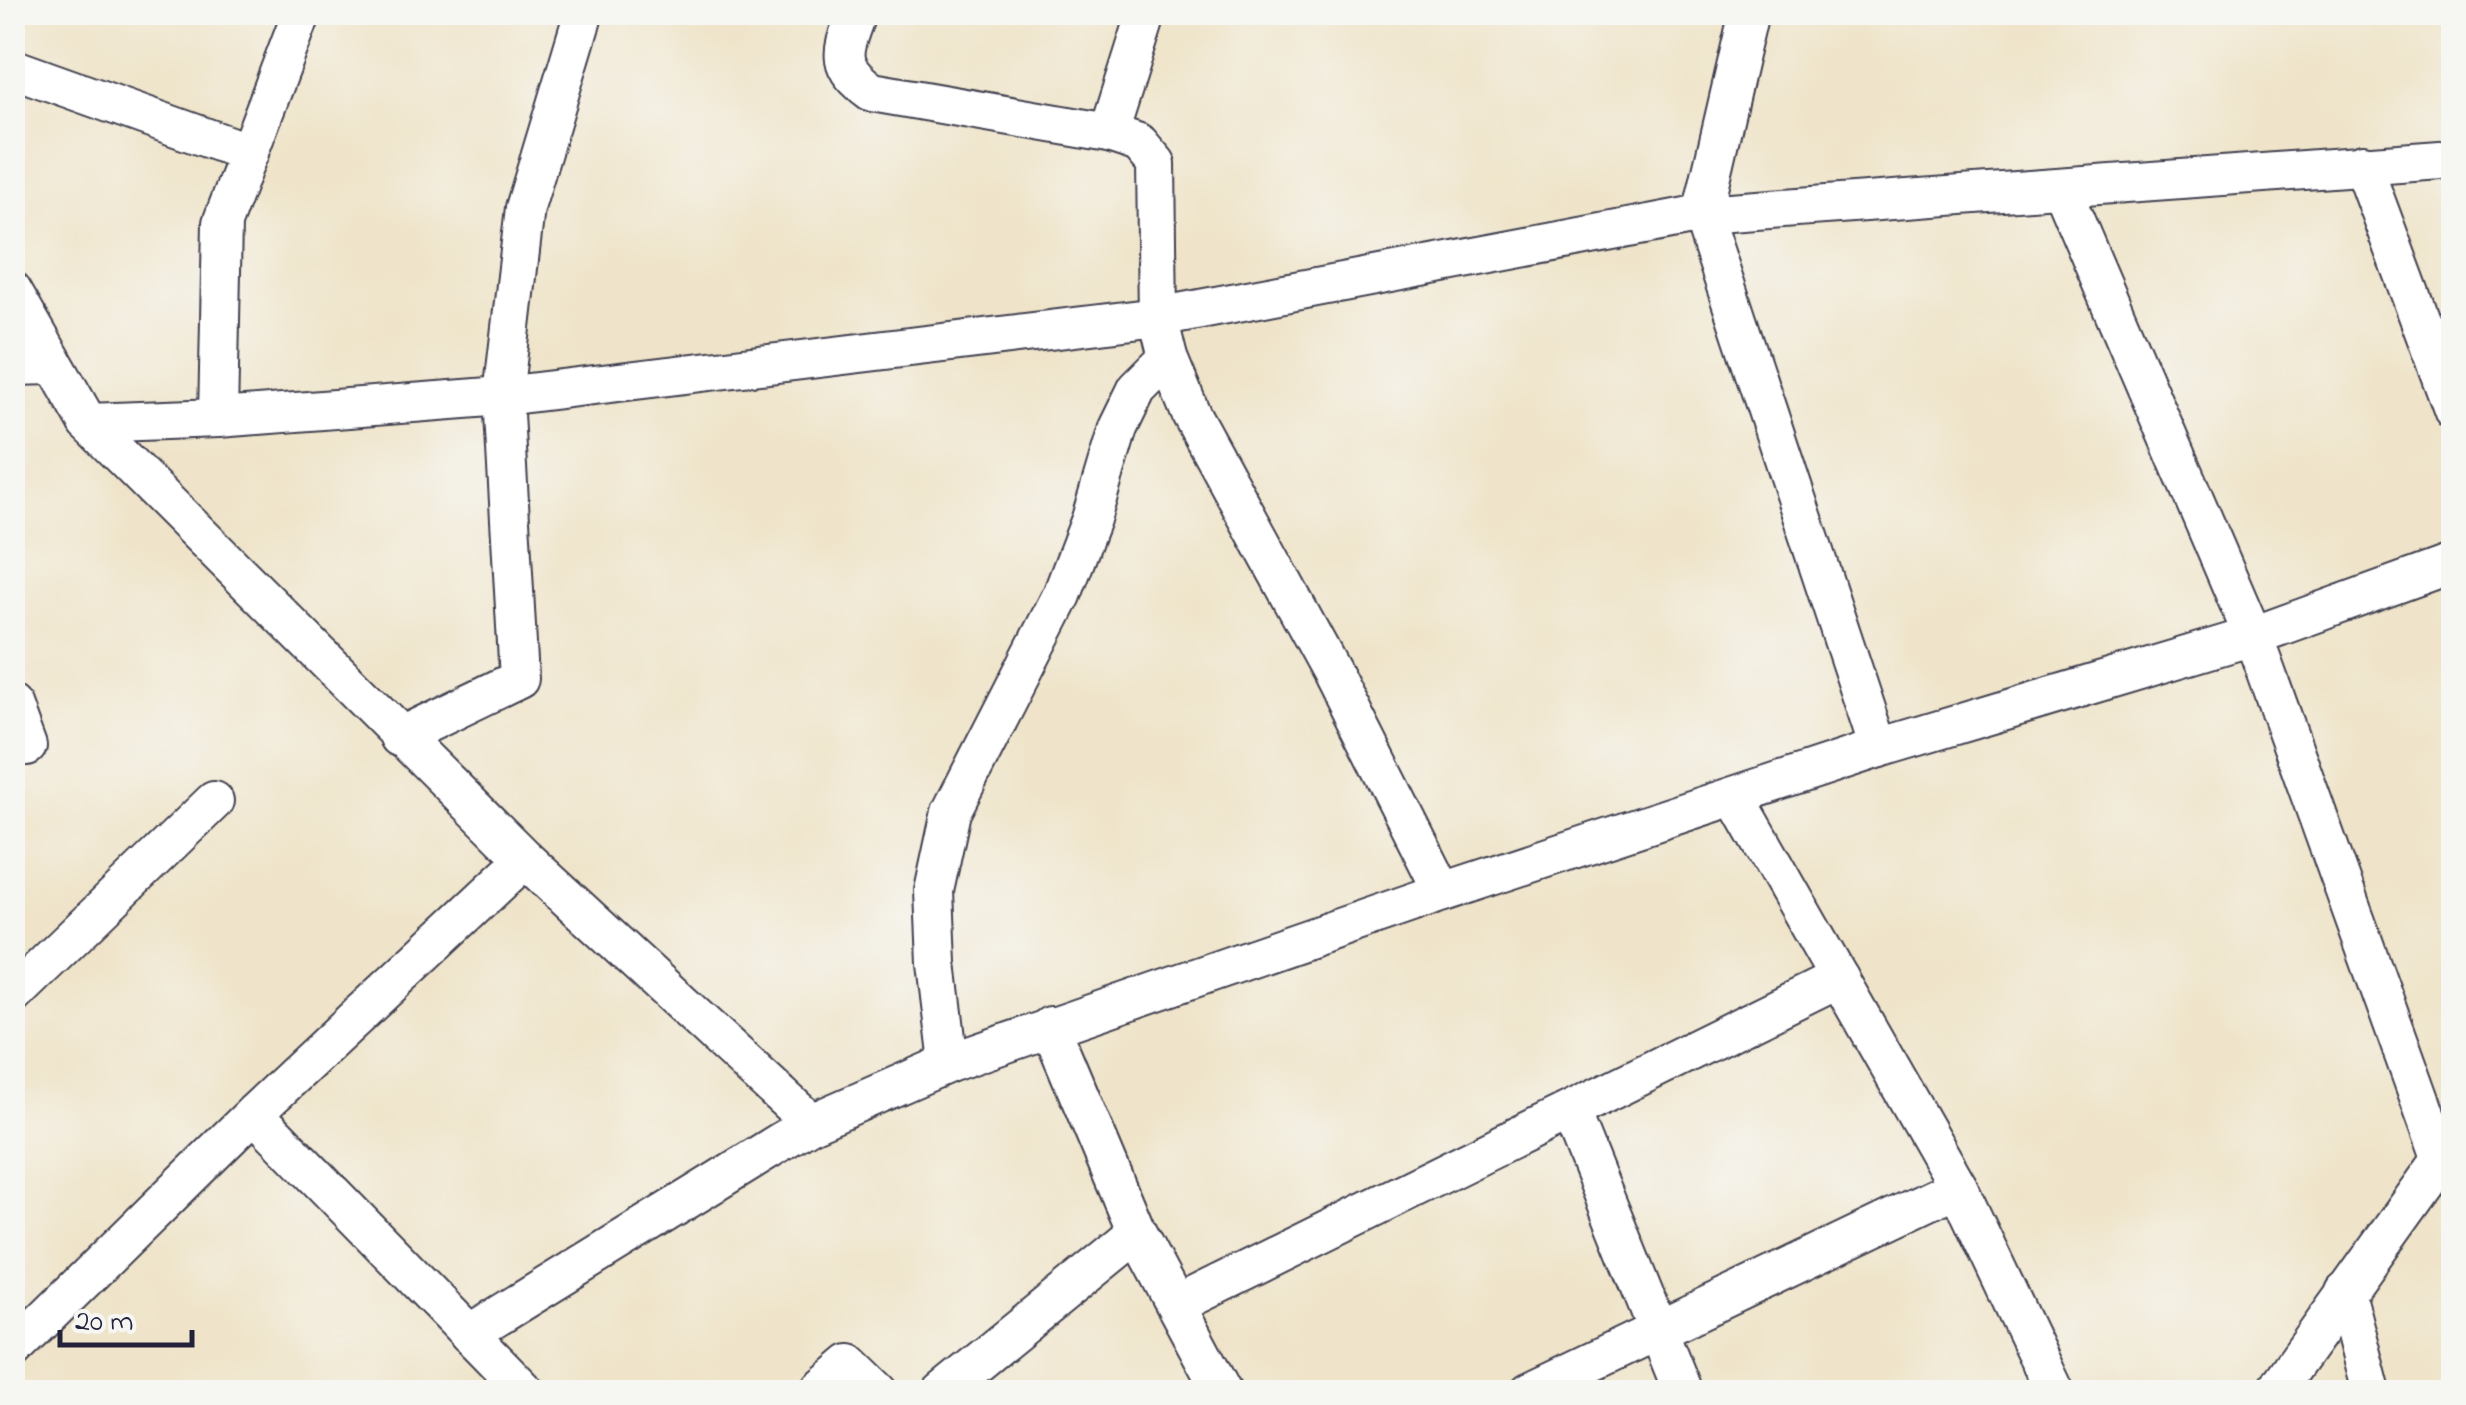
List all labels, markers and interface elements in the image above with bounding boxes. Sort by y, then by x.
scale bar [60,1285,192,1347]
text: 20 m [75,1301,134,1345]

